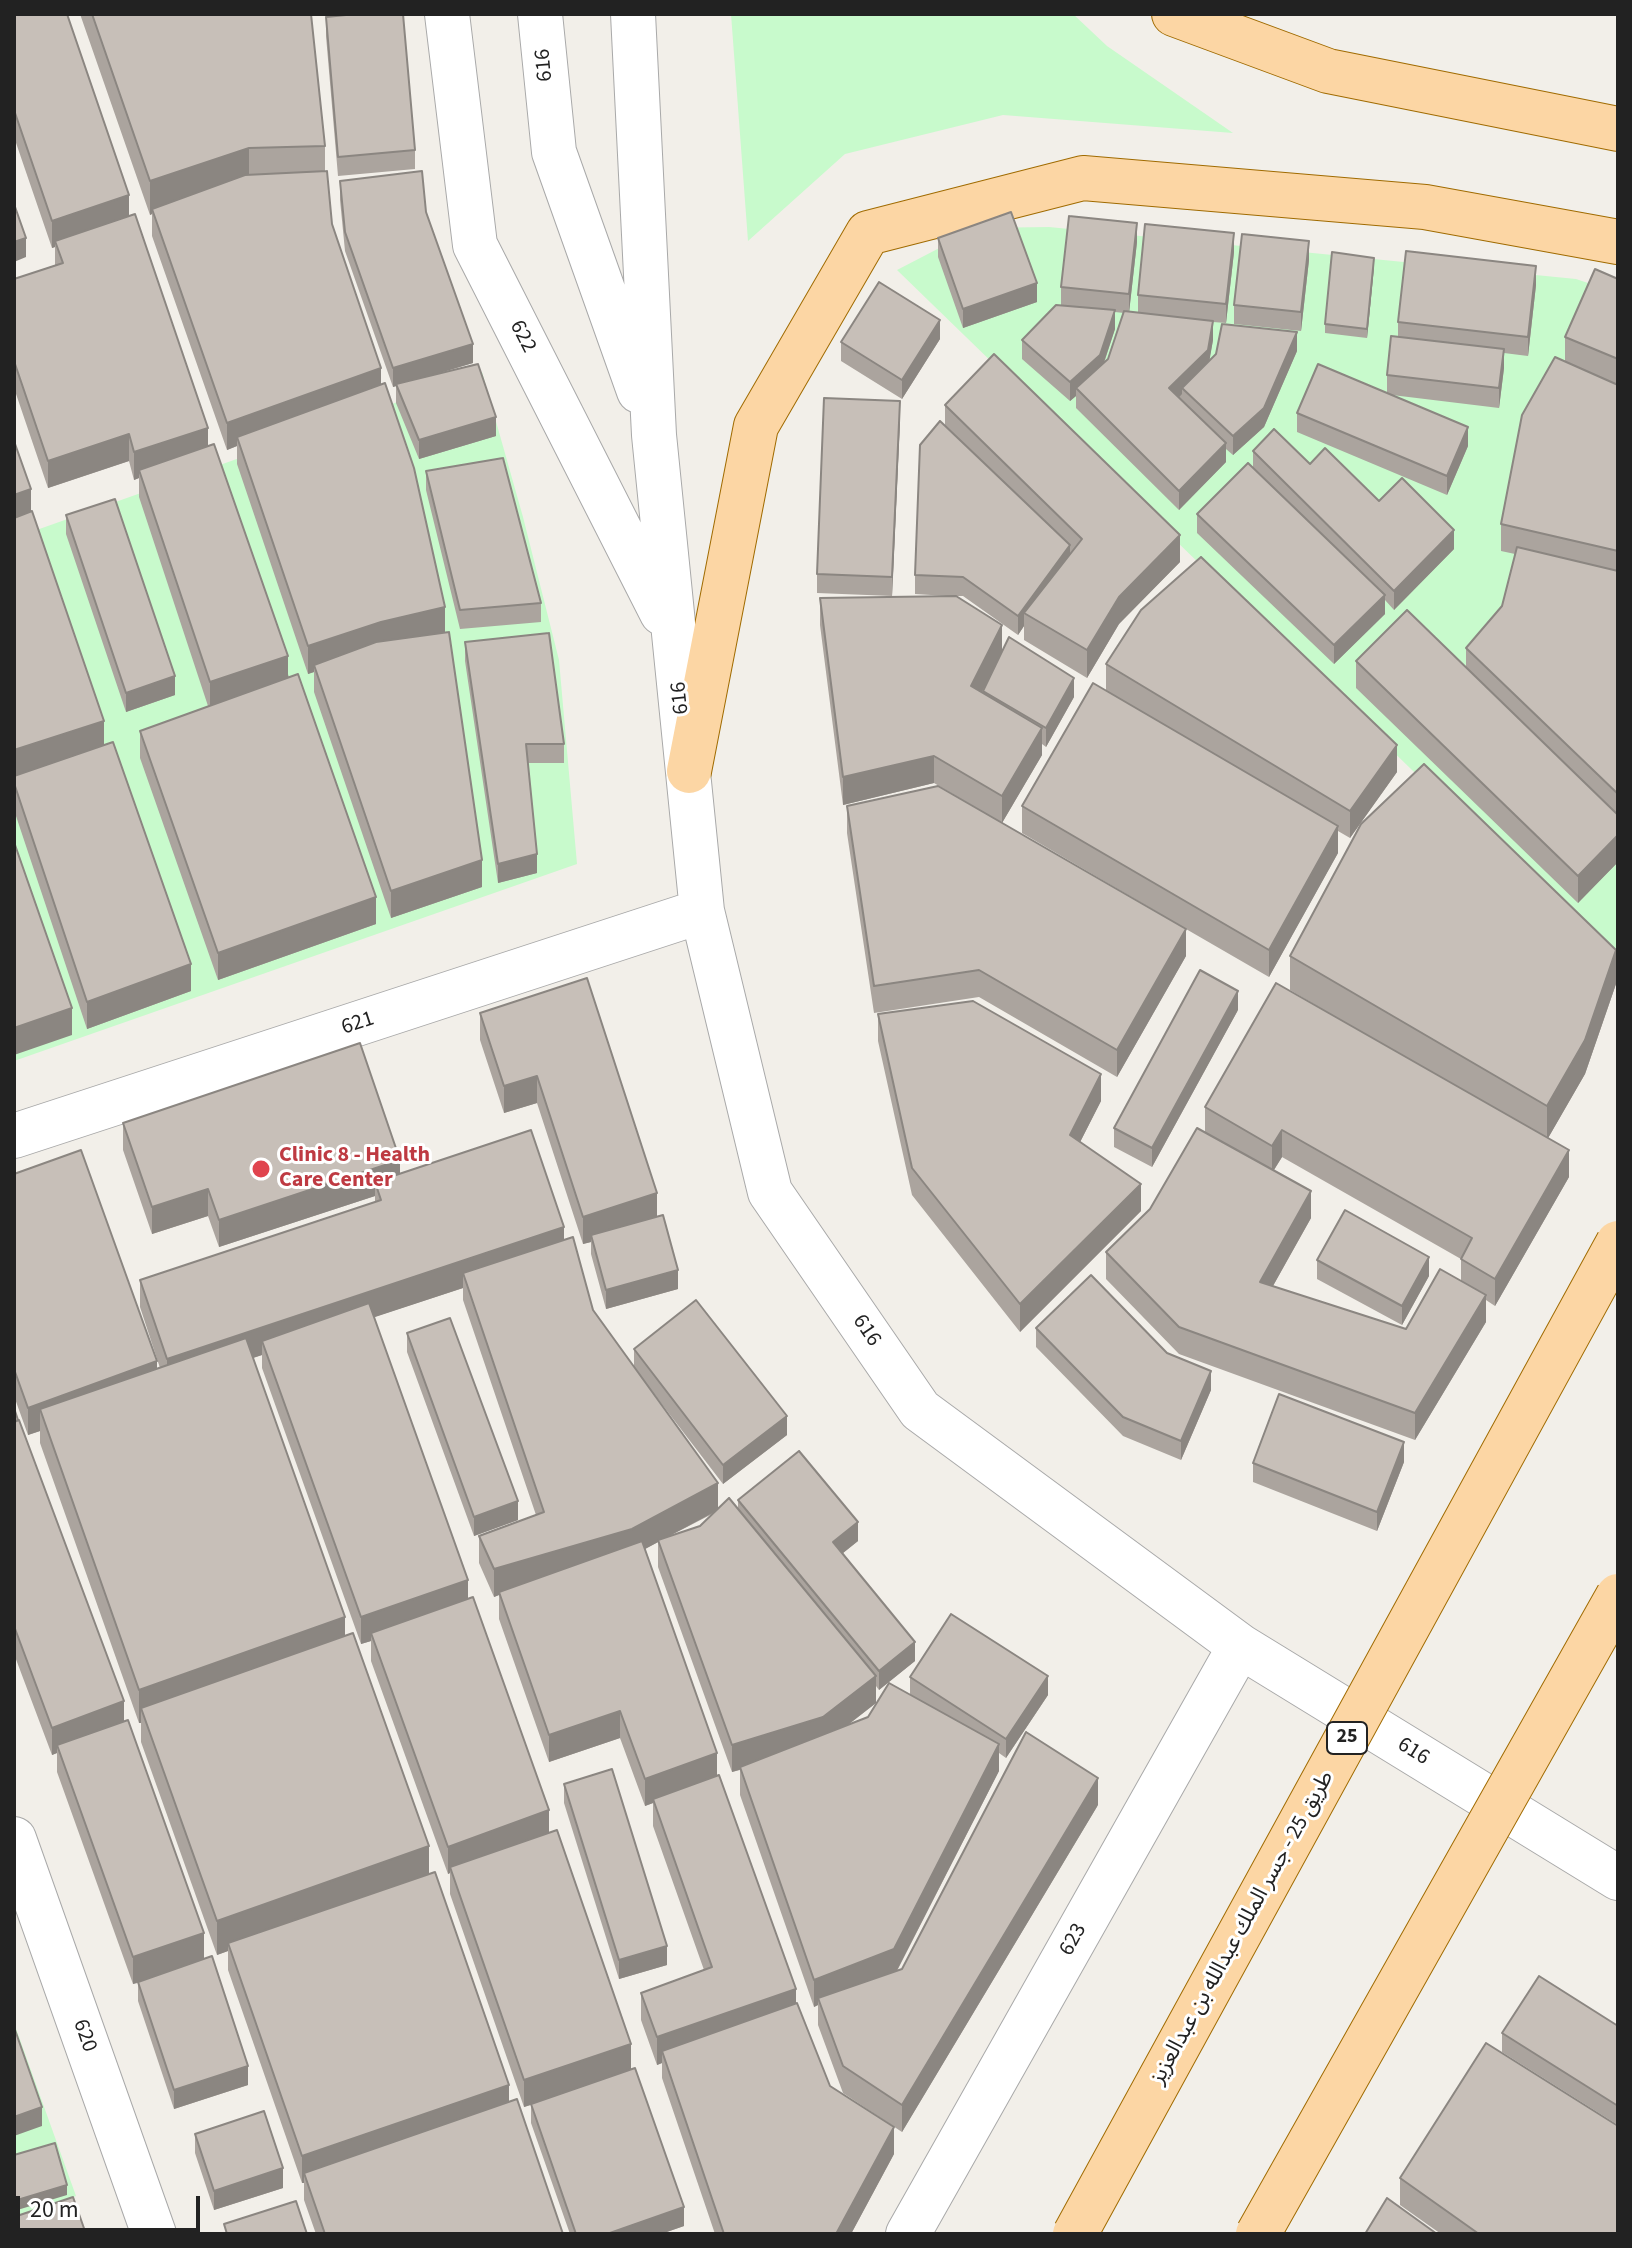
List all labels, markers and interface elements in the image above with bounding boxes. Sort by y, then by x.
street label: 616 [530,48,560,82]
street label: 622 [503,316,541,358]
street label: 616 [666,680,696,716]
street label: 621 [338,1006,378,1042]
place label: Clinic 8 - Health Care Center [279,1143,430,1194]
marker: Clinic 8 - Health Care Center [250,1158,272,1180]
street label: 616 [846,1310,886,1352]
road number: 25 [1327,1722,1367,1754]
street label: 616 [1392,1732,1434,1772]
street label: طريق 25 - جسر الملك عبدالله بن عبدالعزيز [1146,1767,1340,2089]
street label: 623 [1055,1919,1093,1961]
street label: 620 [66,2016,102,2056]
scale bar [20,2180,204,2230]
text: 20 m [30,2192,79,2227]

